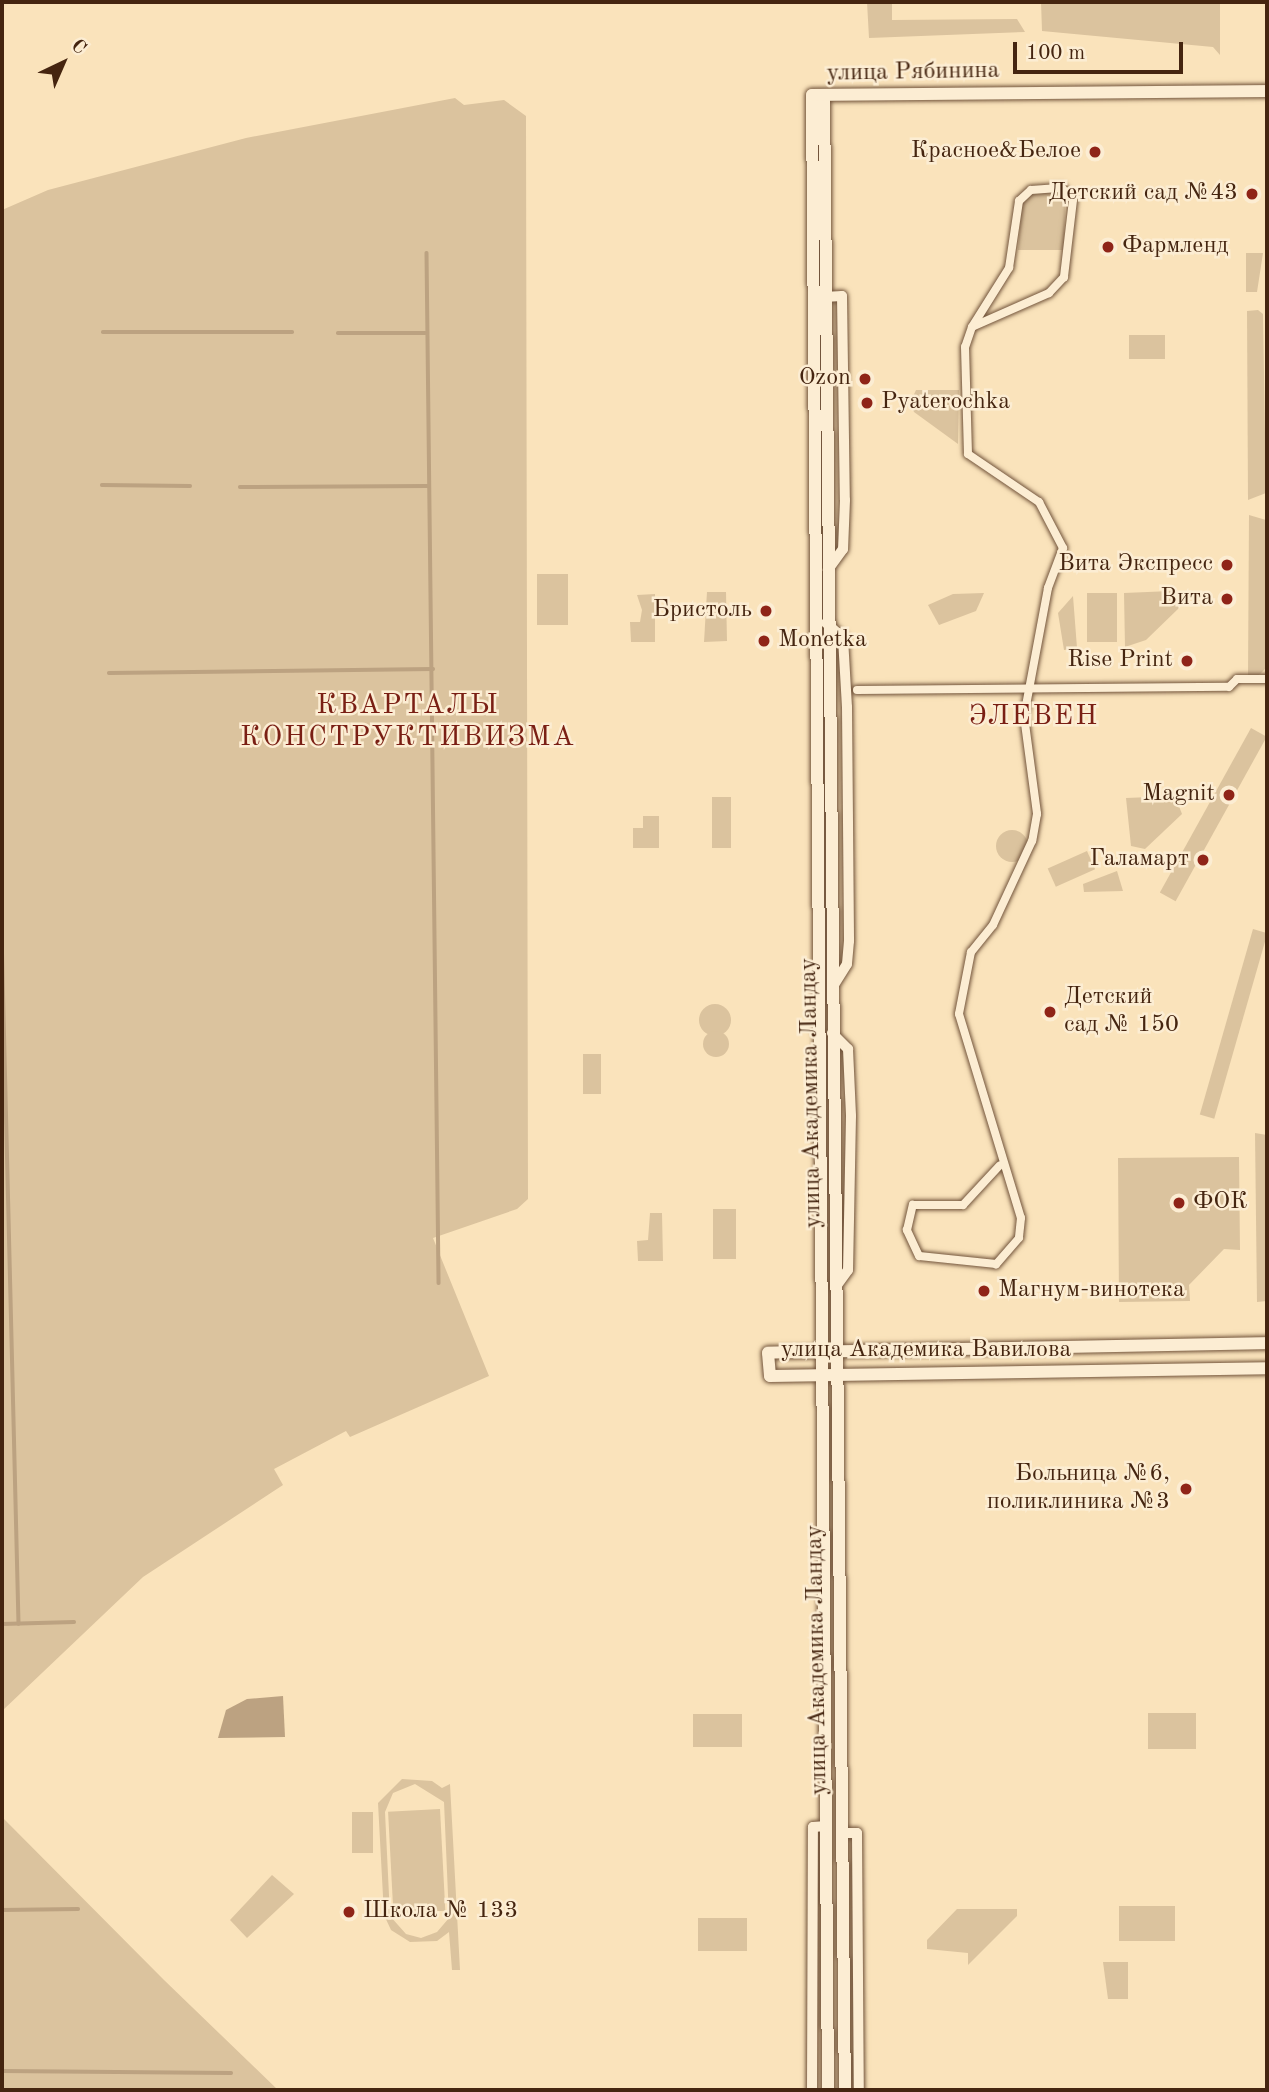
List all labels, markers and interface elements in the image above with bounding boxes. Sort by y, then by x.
north arrow [28,28,98,98]
scale bar [1017,28,1187,72]
text: С [67,36,89,59]
text: 100 m [1026,43,1085,64]
street label: улица Рябинина [826,57,1000,89]
place label: Красное&Белое [911,138,1081,166]
marker: Красное&Белое [1087,144,1103,160]
place label: Детский сад №43 [1049,180,1238,208]
marker: Детский сад №43 [1244,186,1260,202]
place label: Фармленд [1122,233,1228,261]
marker: Фармленд [1100,239,1116,255]
place label: Ozon [799,365,851,393]
marker: Ozon [857,371,873,387]
place label: Pyaterochka [881,389,1010,417]
marker: Pyaterochka [859,395,875,411]
place label: Вита Экспресс [1058,551,1213,579]
marker: Вита Экспресс [1219,557,1235,573]
place label: Вита [1160,585,1213,613]
marker: Вита [1219,591,1235,607]
place label: Бристоль [653,597,752,625]
marker: Бристоль [758,603,774,619]
place label: Monetka [778,627,867,655]
marker: Monetka [756,633,772,649]
place label: Rise Print [1067,647,1173,675]
marker: Rise Print [1179,653,1195,669]
district label: КВАРТАЛЫ КОНСТРУКТИВИЗМА [242,689,574,755]
district label: ЭЛЕВЕН [970,700,1098,734]
place label: Magnit [1142,781,1215,809]
marker: Magnit [1221,787,1237,803]
place label: Галамарт [1089,846,1189,874]
marker: Галамарт [1195,852,1211,868]
street label: улица Академика Ландау [795,958,829,1228]
place label: Детский сад № 150 [1064,984,1179,1040]
marker: Детский сад № 150 [1042,1004,1058,1020]
place label: ФОК [1193,1189,1247,1217]
marker: ФОК [1171,1195,1187,1211]
place label: Магнум-винотека [998,1277,1185,1305]
marker: Магнум-винотека [976,1283,992,1299]
street label: улица Академика Вавилова [781,1337,1071,1365]
place label: Больница №6, поликлиника №3 [987,1461,1170,1517]
marker: Больница №6, поликлиника №3 [1176,1479,1196,1499]
street label: улица Академика Ландау [801,1525,835,1795]
place label: Школа № 133 [363,1898,518,1926]
marker: Школа № 133 [341,1904,357,1920]

